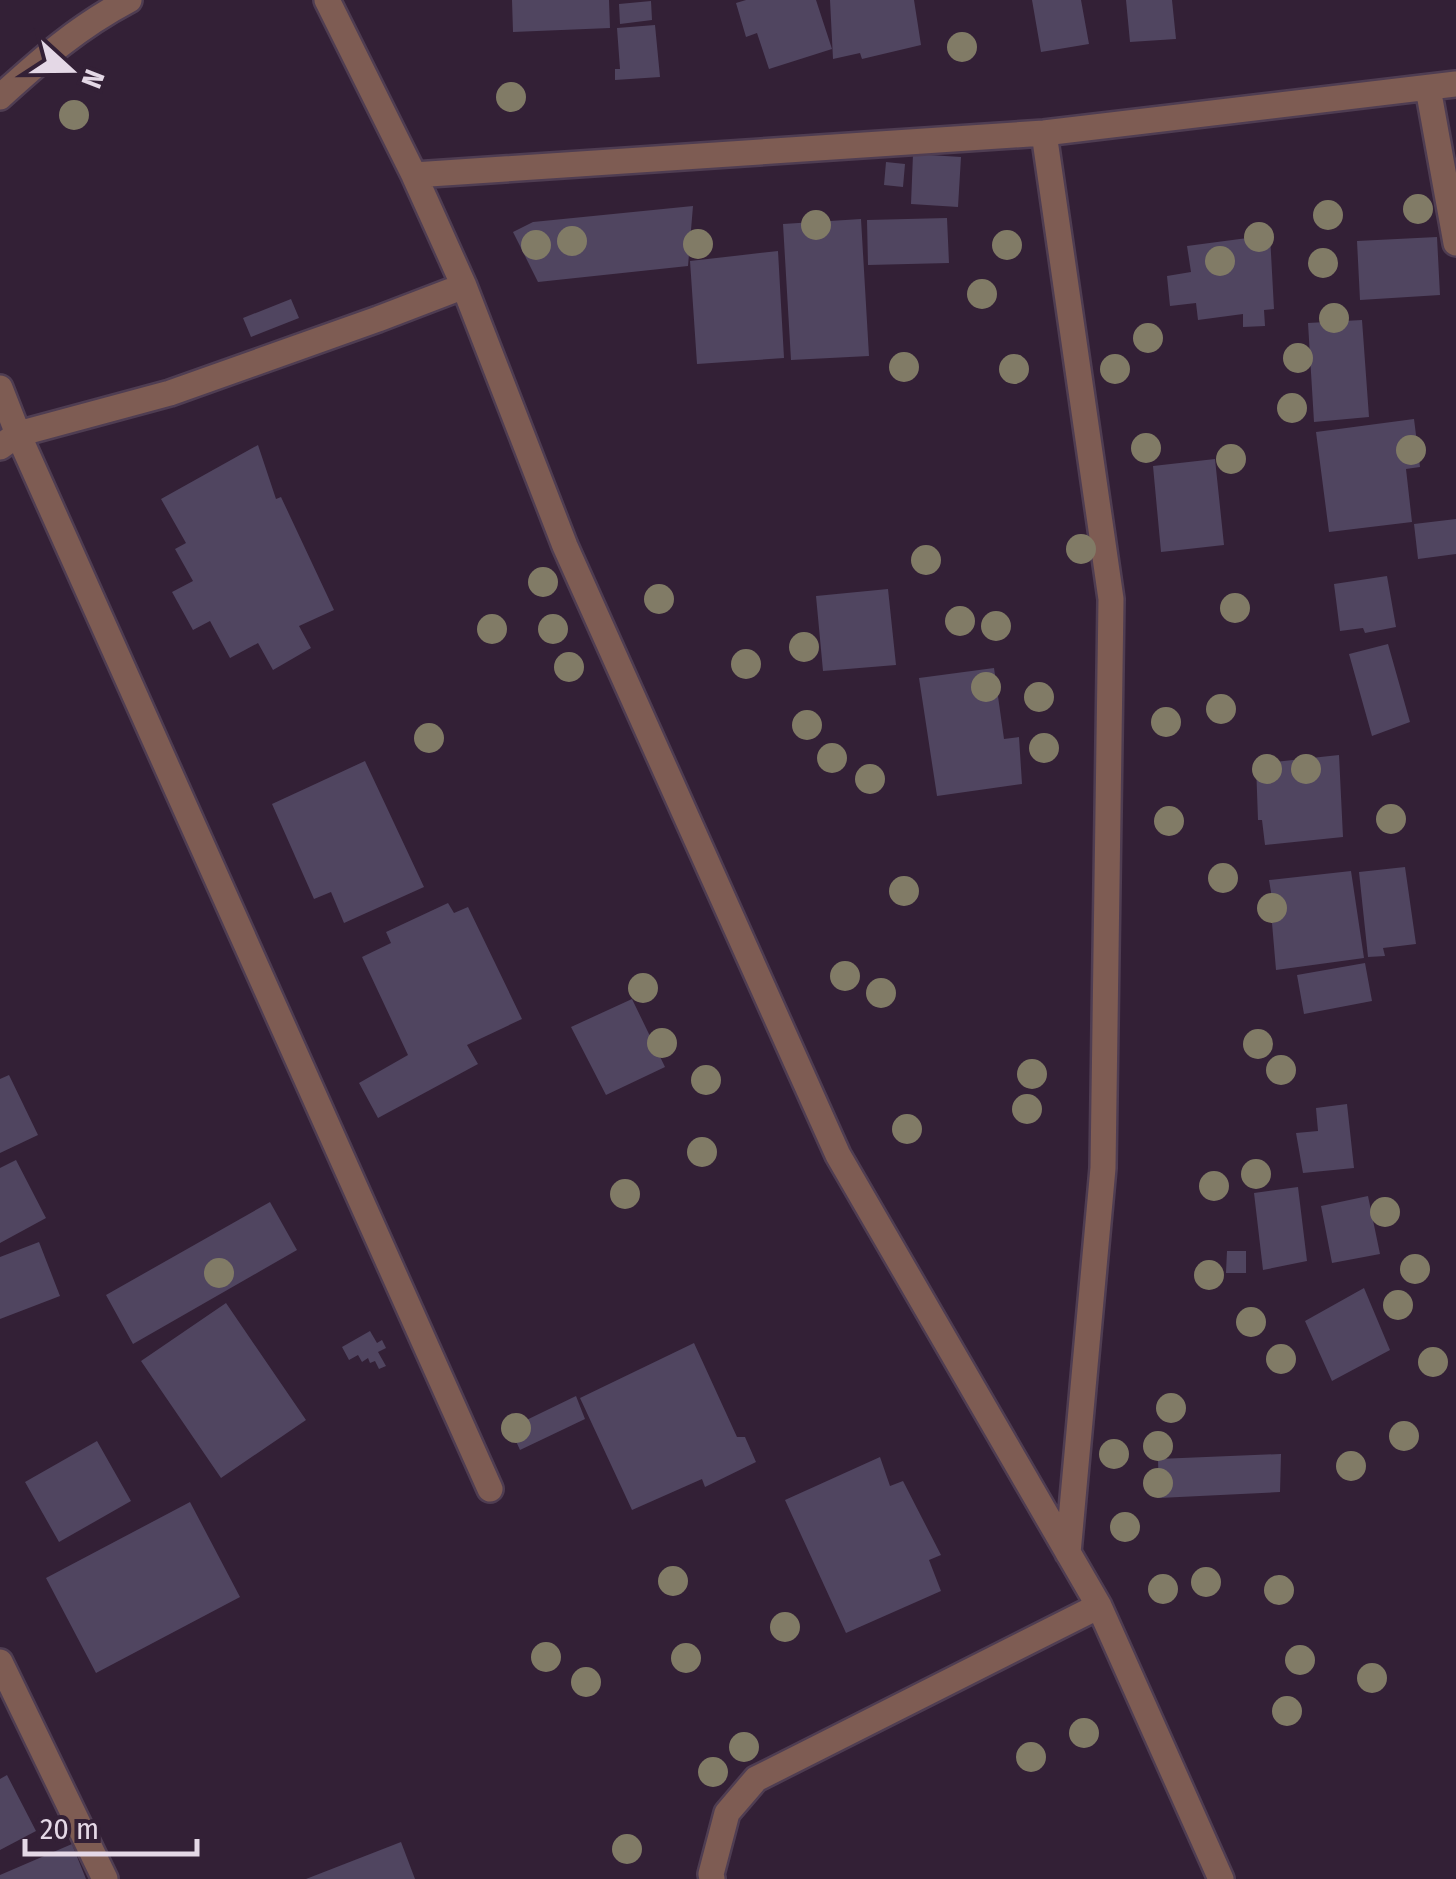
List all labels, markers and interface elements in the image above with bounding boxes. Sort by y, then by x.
north arrow [20,20,120,120]
text: N [74,65,111,93]
scale bar [25,1794,198,1856]
text: 20 m [40,1811,99,1847]

